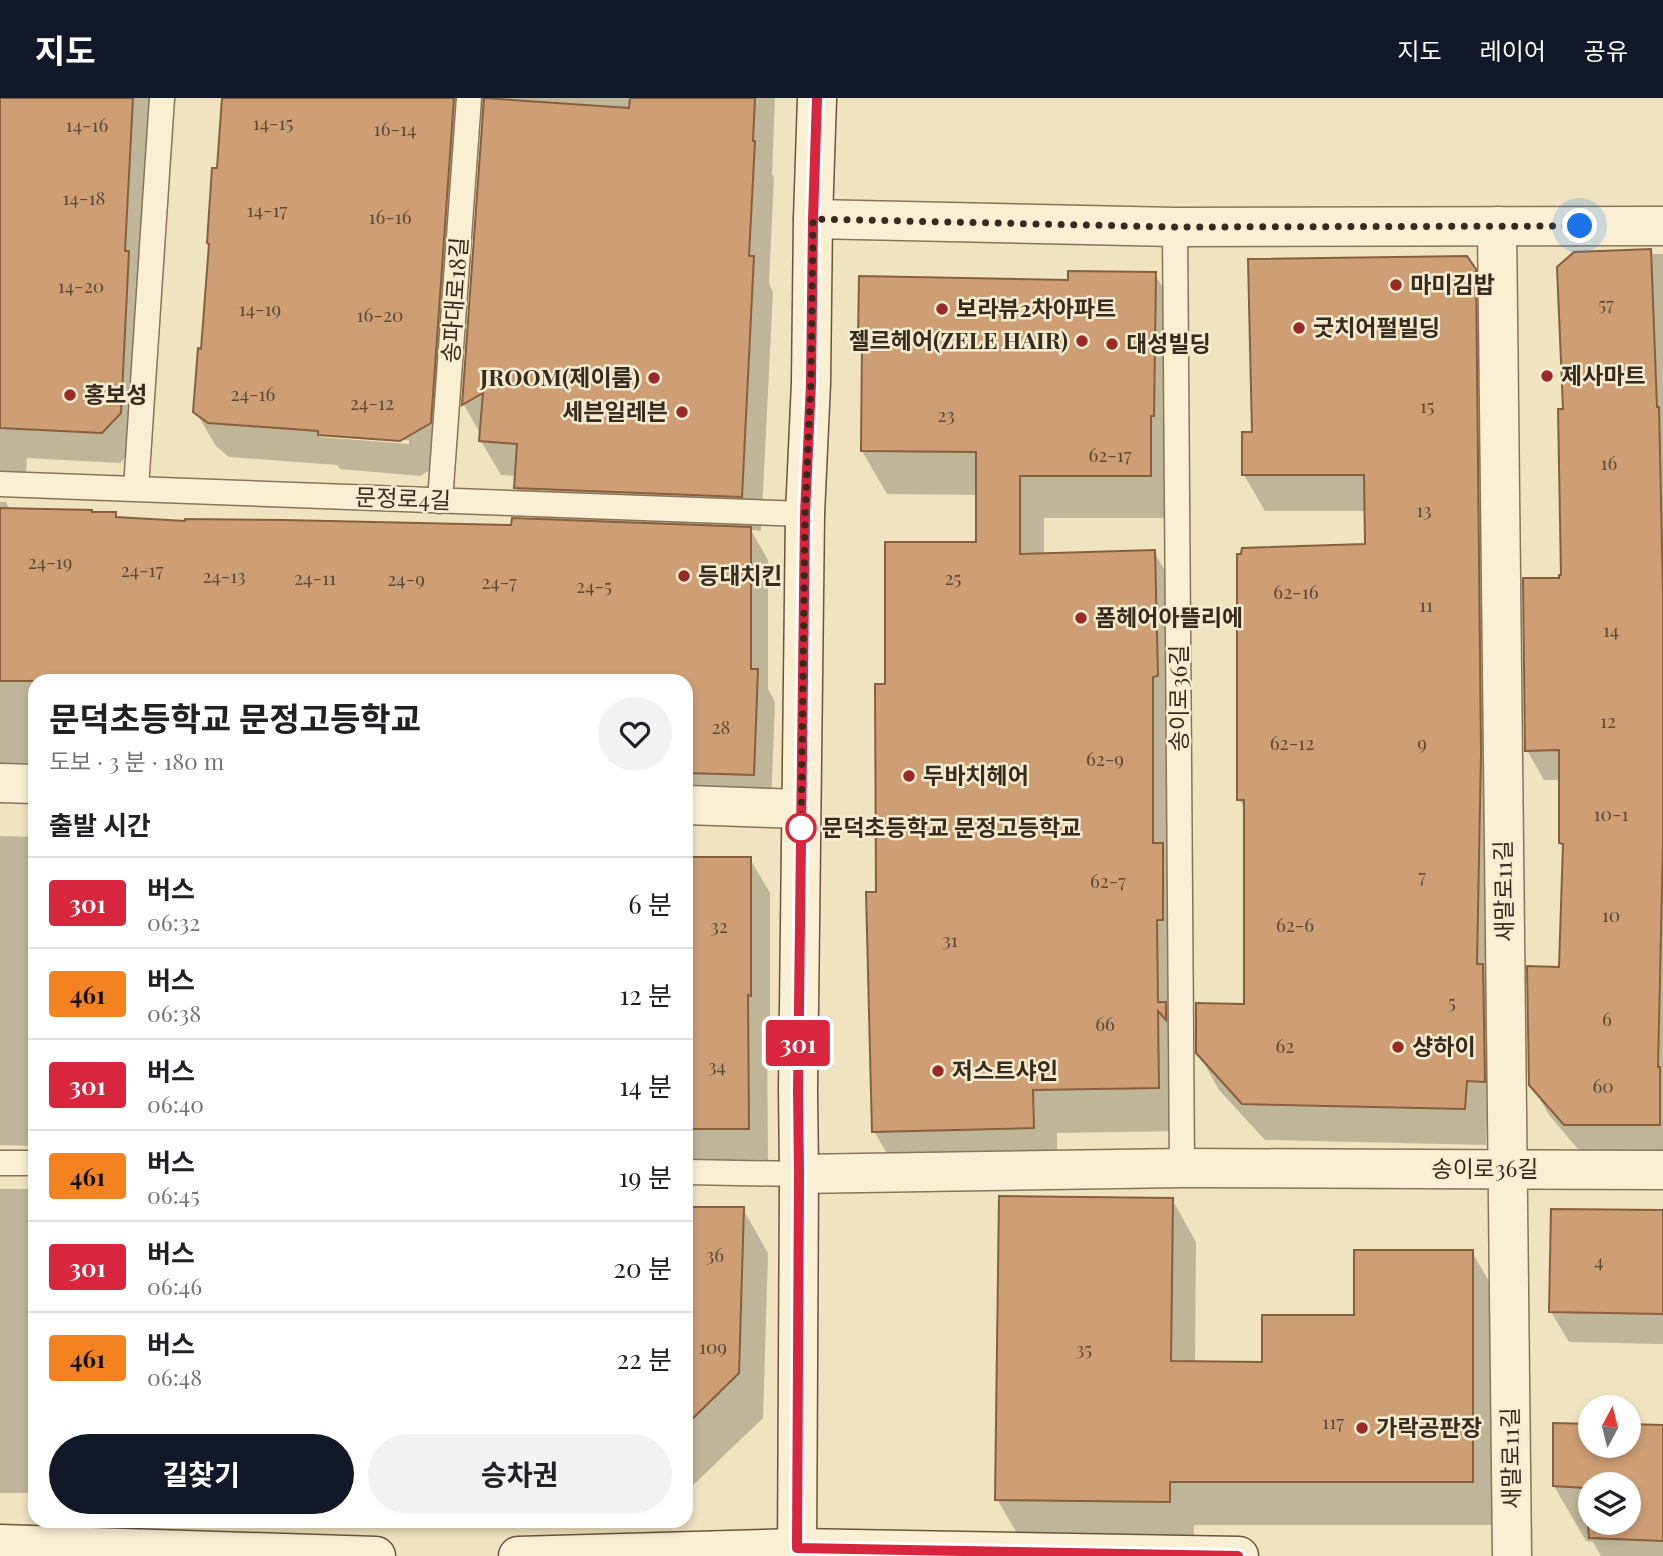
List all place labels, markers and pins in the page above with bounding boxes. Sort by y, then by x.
place label: 마미김밥 [1410,268,1495,299]
marker: 마미김밥 [1388,277,1404,293]
place label: 보라뷰2차아파트 [956,292,1116,323]
marker: 보라뷰2차아파트 [934,301,950,317]
place label: 굿치어펄빌딩 [1313,311,1440,342]
marker: 굿치어펄빌딩 [1291,320,1307,336]
place label: 젤르헤어(ZELE HAIR) [848,324,1068,355]
place label: 대성빌딩 [1126,327,1211,358]
marker: 젤르헤어(ZELE HAIR) [1074,333,1090,349]
marker: 대성빌딩 [1104,336,1120,352]
place label: 제사마트 [1561,359,1646,390]
place label: JROOM(제이룸) [479,361,640,392]
marker: 제사마트 [1539,368,1555,384]
marker: JROOM(제이룸) [646,370,662,386]
place label: 홍보성 [84,378,147,409]
marker: 홍보성 [62,387,78,403]
place label: 세븐일레븐 [562,395,668,426]
marker: 세븐일레븐 [674,404,690,420]
place label: 등대치킨 [698,559,783,590]
marker: 등대치킨 [676,568,692,584]
place label: 폼헤어아뜰리에 [1095,601,1243,632]
marker: 폼헤어아뜰리에 [1073,610,1089,626]
place label: 두바치헤어 [923,759,1029,790]
marker: 두바치헤어 [901,768,917,784]
place label: 문덕초등학교 문정고등학교 [822,811,1081,842]
marker: 문덕초등학교 문정고등학교 [786,813,816,843]
place label: 샹하이 [1412,1030,1475,1061]
marker: 샹하이 [1390,1039,1406,1055]
place label: 저스트샤인 [952,1054,1058,1085]
marker: 저스트샤인 [930,1063,946,1079]
place label: 가락공판장 [1376,1411,1482,1442]
marker: 가락공판장 [1354,1420,1370,1436]

